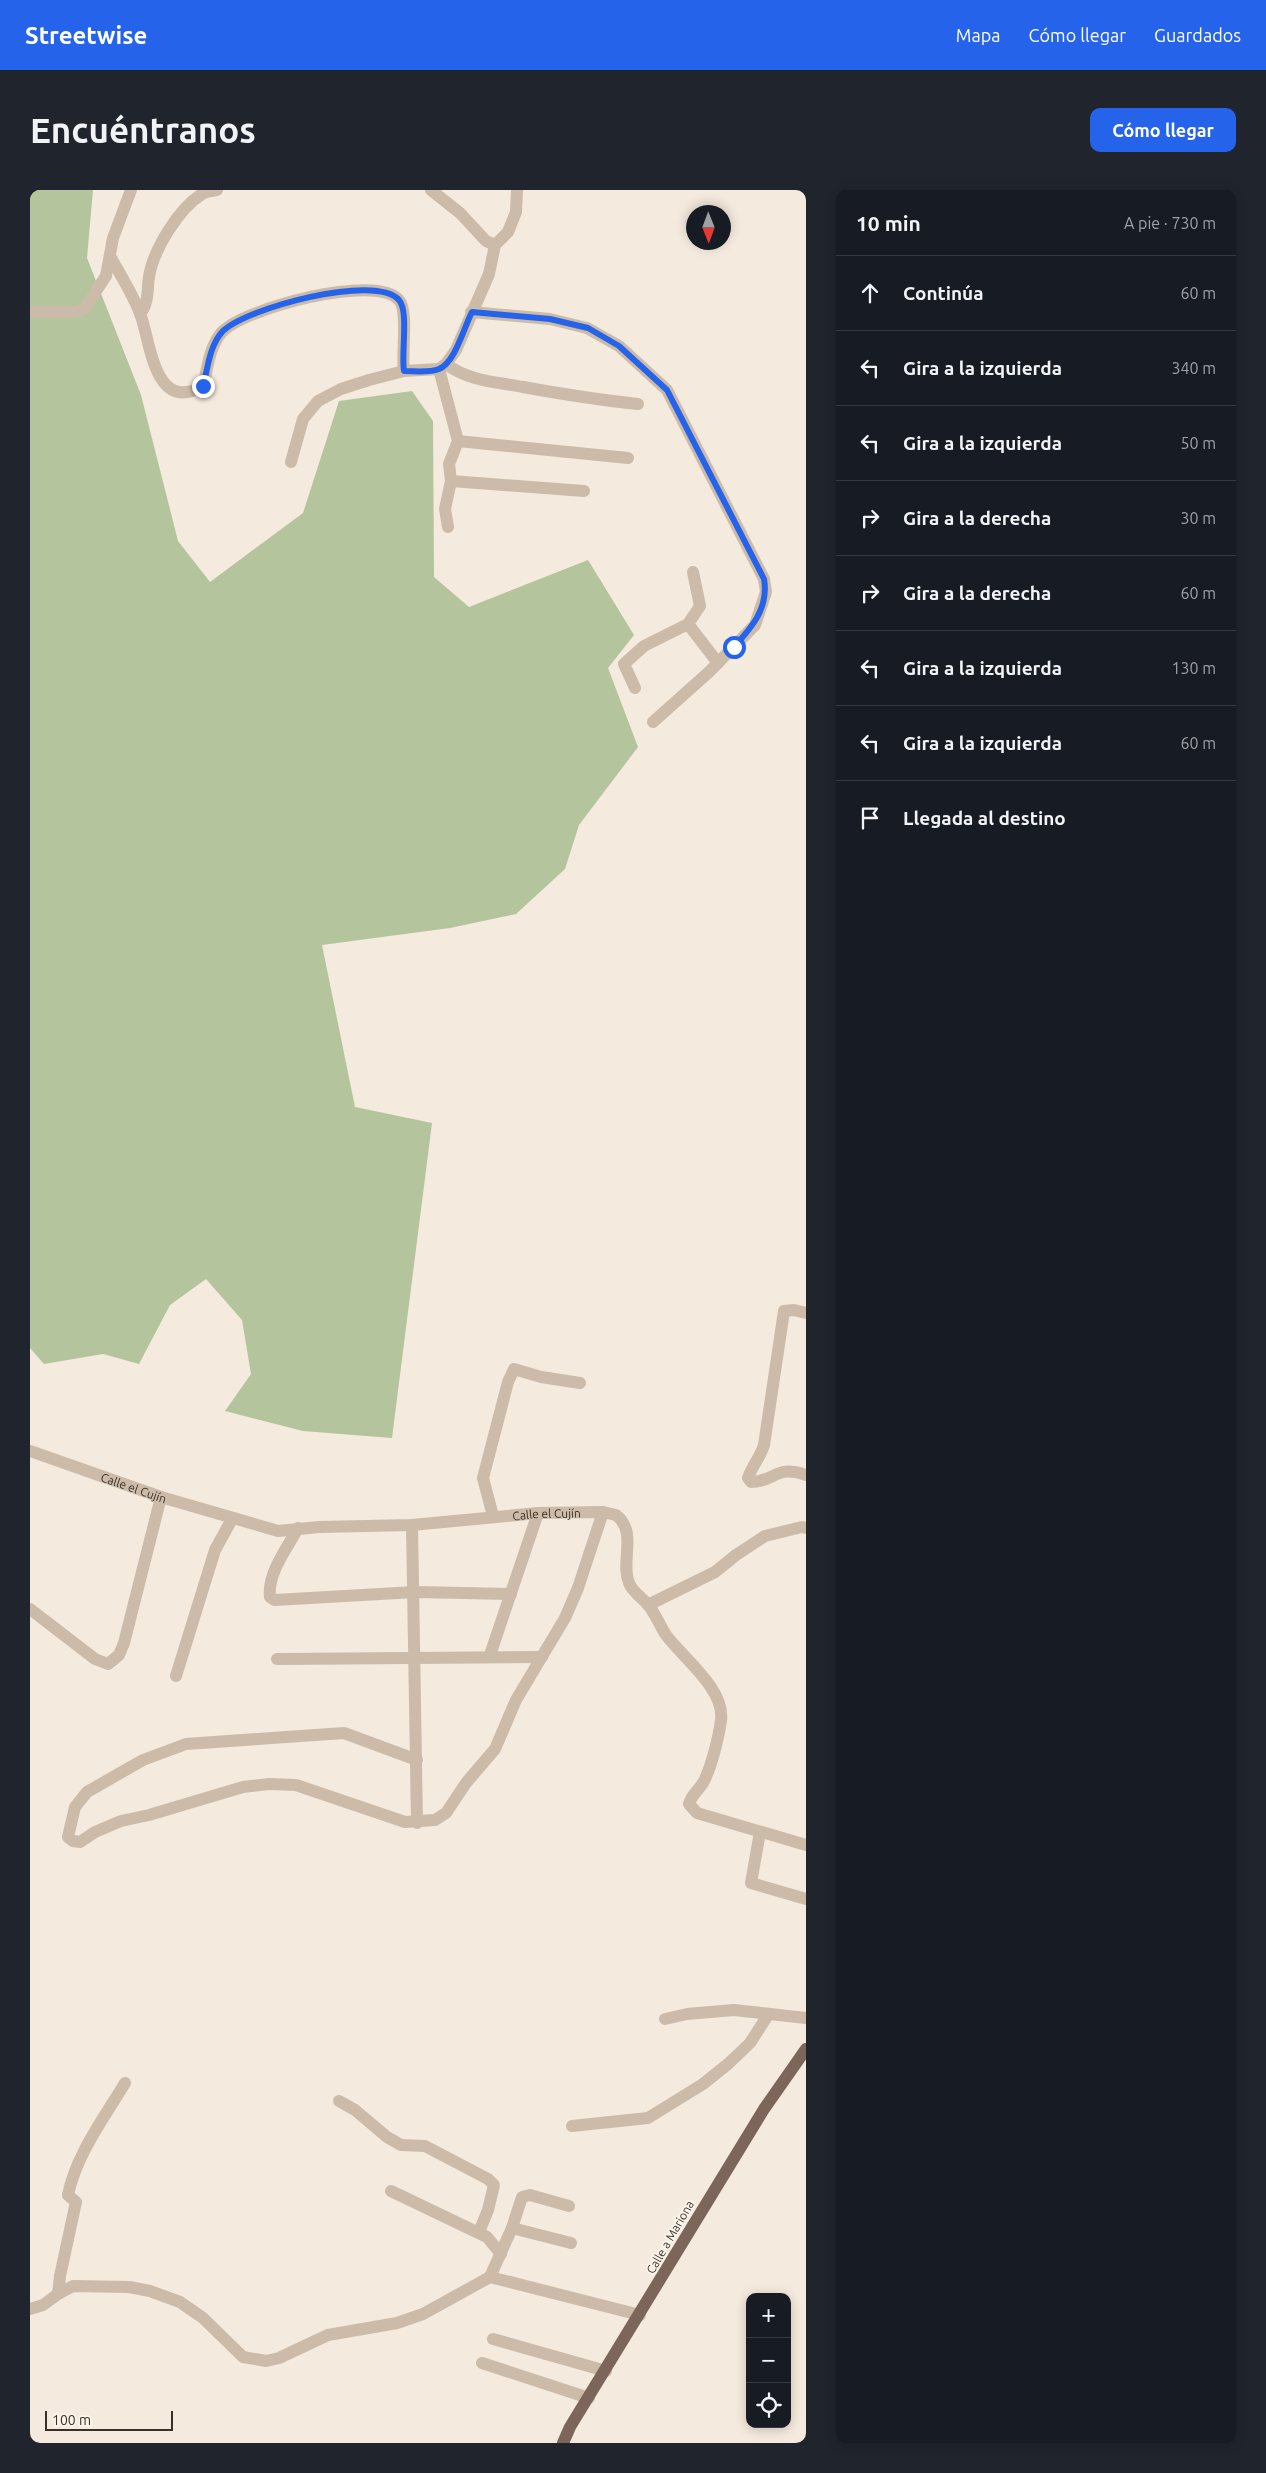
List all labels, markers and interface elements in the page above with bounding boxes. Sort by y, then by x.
text: Streetwise [25,22,147,49]
text: Mapa [956,25,1001,45]
text: Cómo llegar [1029,25,1126,45]
text: Guardados [1154,25,1241,45]
button: Cómo llegar [1090,108,1236,152]
text: Encuéntranos [30,110,256,150]
north arrow [686,205,731,250]
text: 10 min [856,211,921,235]
text: A pie · 730 m [1124,214,1216,232]
icon: ahead [856,279,884,307]
text: Continúa [903,282,984,304]
text: 60 m [1180,284,1216,302]
icon: left [856,354,884,382]
text: Gira a la izquierda [903,357,1062,379]
text: 340 m [1171,359,1216,377]
route end [192,375,215,398]
icon: left [856,429,884,457]
text: Gira a la izquierda [903,432,1062,454]
text: 50 m [1180,434,1216,452]
icon: right [856,504,884,532]
text: Gira a la derecha [903,507,1051,529]
text: 30 m [1180,509,1216,527]
icon: right [856,579,884,607]
text: Gira a la derecha [903,582,1051,604]
text: 60 m [1180,584,1216,602]
route start [723,636,746,659]
icon: left [856,654,884,682]
text: Gira a la izquierda [903,657,1062,679]
text: 130 m [1171,659,1216,677]
icon: left [856,729,884,757]
text: Gira a la izquierda [903,732,1062,754]
text: 60 m [1180,734,1216,752]
icon: arrive [856,804,884,832]
text: Llegada al destino [903,807,1066,829]
street label: Calle el Cujín [99,1470,168,1505]
street label: Calle el Cujín [512,1506,581,1522]
street label: Calle a Mariona [644,2198,696,2276]
map controls [746,2293,791,2428]
button: + [746,2293,791,2338]
button: − [746,2338,791,2383]
button: locate [746,2383,791,2428]
scale bar [45,2408,172,2431]
text: 100 m [52,2412,91,2428]

